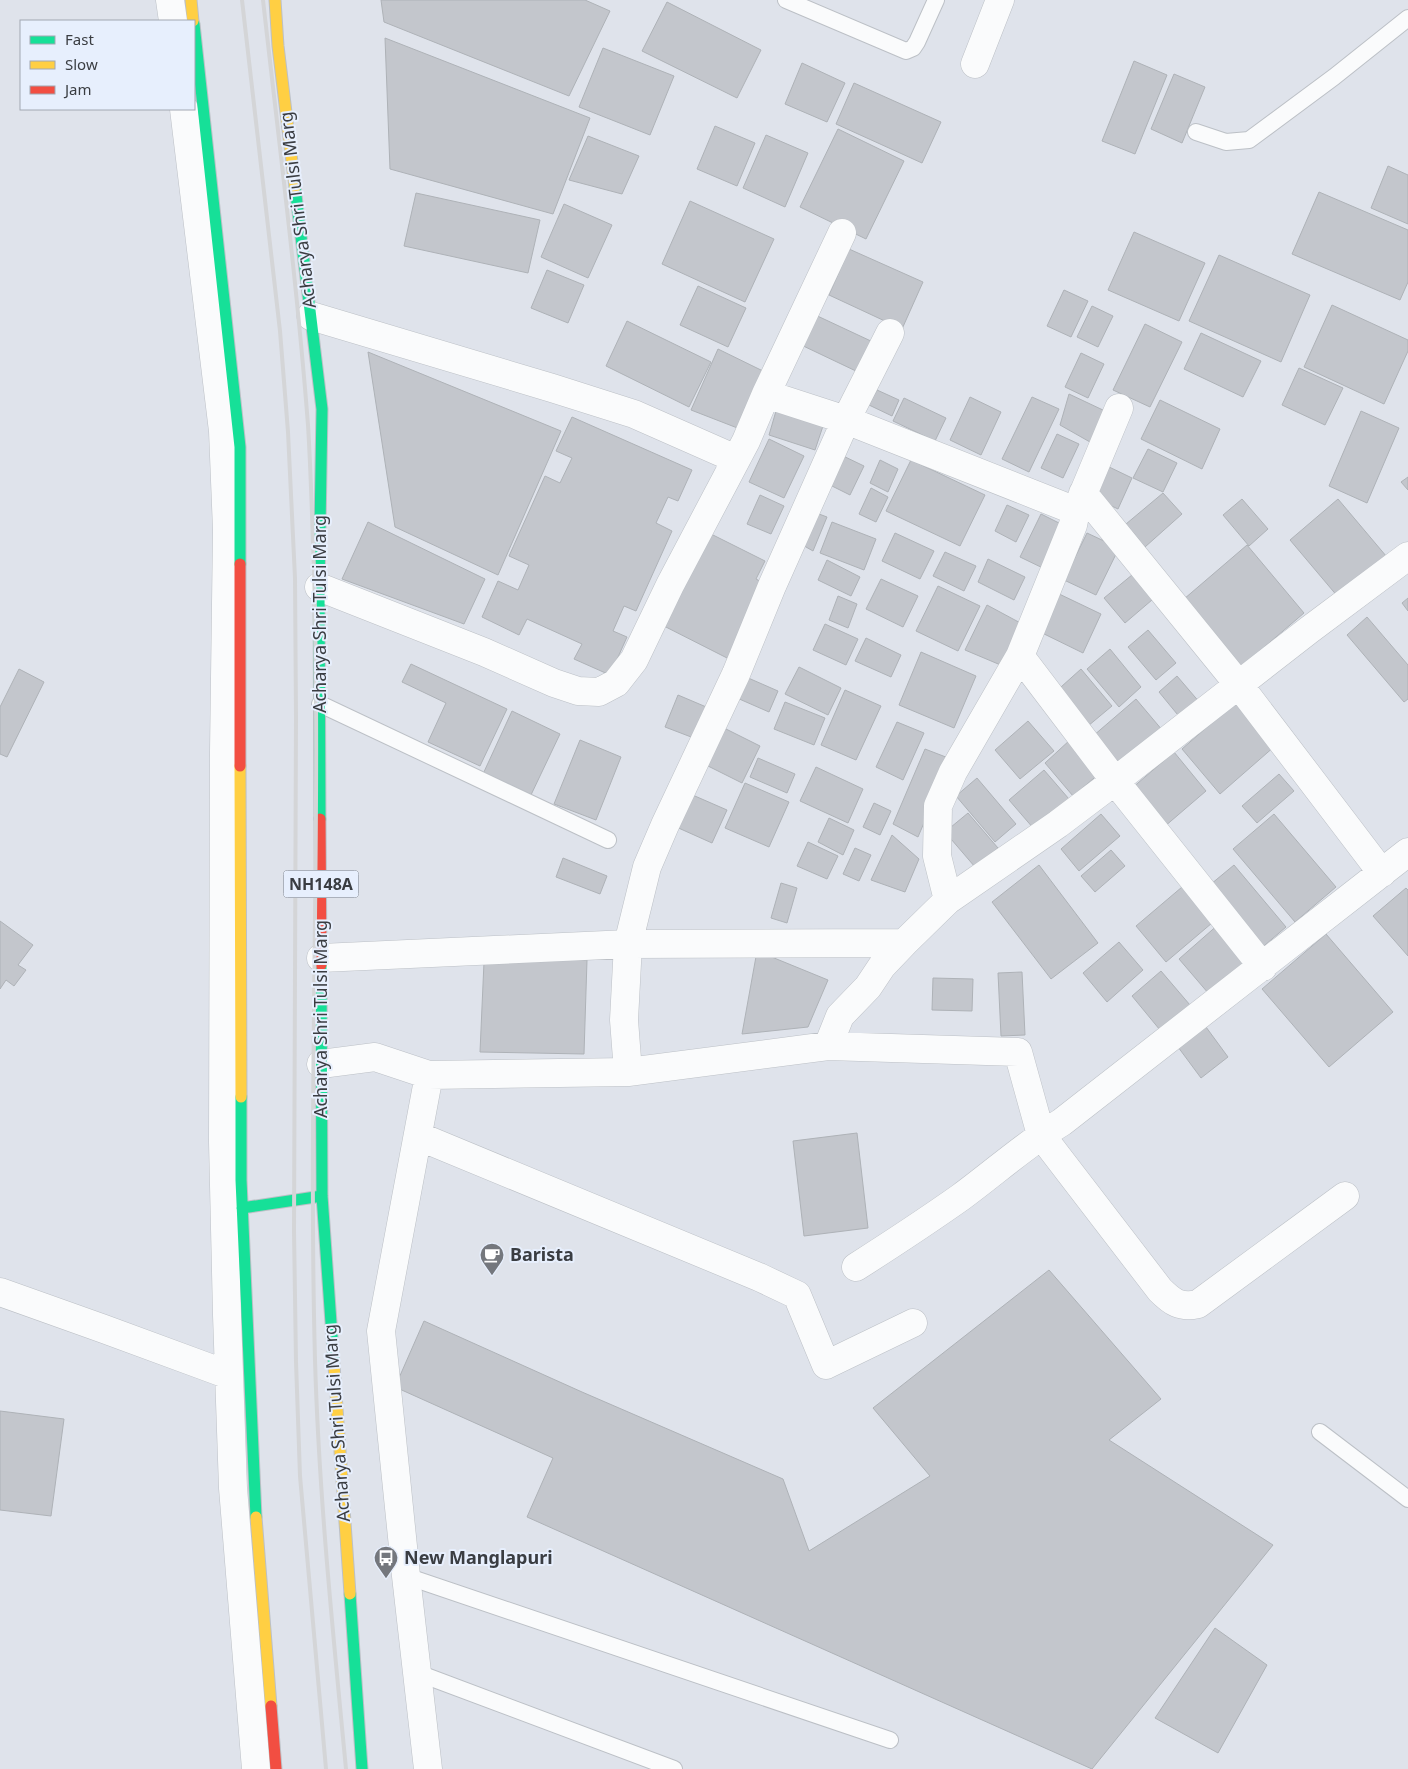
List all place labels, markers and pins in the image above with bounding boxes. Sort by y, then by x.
cafe icon: Barista [479,1242,505,1276]
place label: Barista [510,1242,574,1266]
bus stop icon: New Manglapuri [373,1545,399,1579]
place label: New Manglapuri [404,1545,553,1569]

